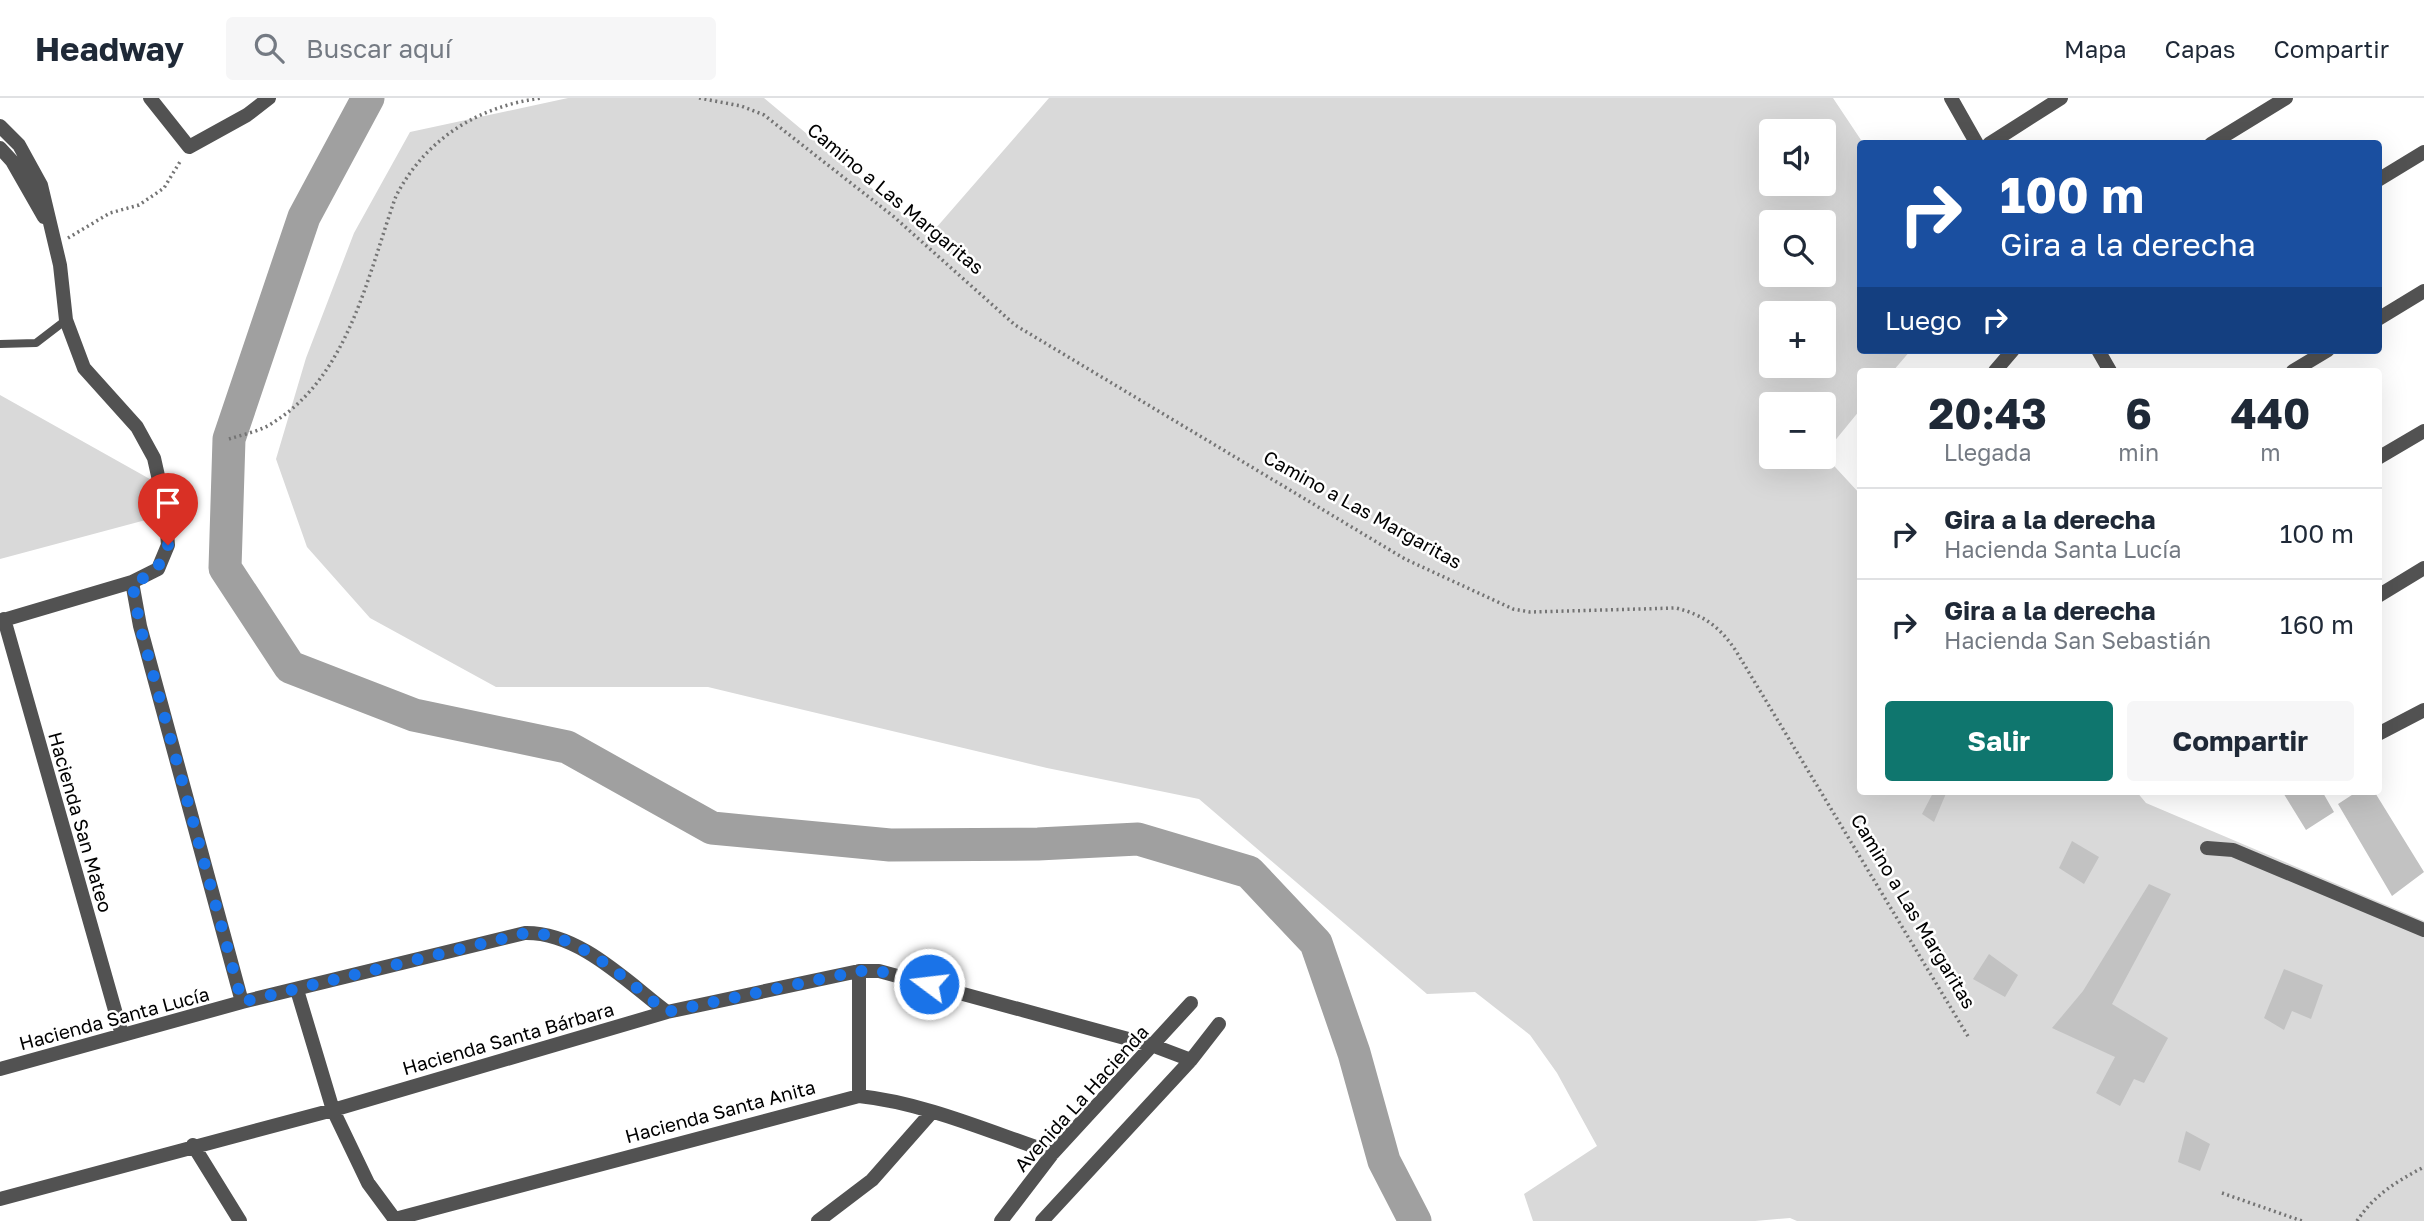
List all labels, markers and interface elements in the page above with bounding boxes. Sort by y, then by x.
search box [226,17,716,80]
text: Headway [35,29,184,68]
icon: search [250,29,288,67]
text: Buscar aquí [306,33,452,64]
text: Mapa [2064,34,2127,63]
text: Capas [2165,34,2235,63]
text: Compartir [2273,34,2389,63]
street label: Camino a Las Margaritas [803,117,989,279]
map controls [1759,119,1836,469]
button: sound [1759,119,1836,196]
text: 100 m [2000,165,2144,224]
icon: right [1885,168,1976,259]
button: search [1759,210,1836,287]
text: Gira a la derecha [2000,225,2256,263]
button: + [1759,301,1836,378]
icon: right [1976,301,2014,339]
text: Luego [1885,305,1962,336]
text: 20:43 [1929,388,2047,438]
text: 6 [2125,388,2152,438]
text: 440 [2231,388,2310,438]
button: − [1759,392,1836,469]
text: Llegada [1944,438,2032,466]
text: min [2118,438,2159,466]
text: m [2260,438,2281,466]
street label: Camino a Las Margaritas [1260,445,1466,573]
pin [138,473,198,545]
icon: arrive [149,484,187,522]
text: Gira a la derecha [1944,504,2156,535]
icon: right [1885,515,1923,553]
text: 100 m [2280,518,2354,549]
text: Hacienda Santa Lucía [1944,535,2181,563]
text: Gira a la derecha [1944,595,2156,626]
icon: right [1885,606,1923,644]
text: 160 m [2280,609,2354,640]
text: Hacienda San Sebastián [1944,626,2211,654]
button: Salir [1885,701,2113,781]
button: Compartir [2127,701,2354,781]
street label: Hacienda San Mateo [44,729,118,915]
street label: Camino a Las Margaritas [1847,809,1981,1013]
position arrow [892,947,966,1021]
street label: Hacienda Santa Lucía [16,982,212,1054]
street label: Hacienda Santa Bárbara [399,997,617,1079]
street label: Avenida La Hacienda [1009,1020,1153,1176]
street label: Hacienda Santa Anita [622,1075,818,1147]

